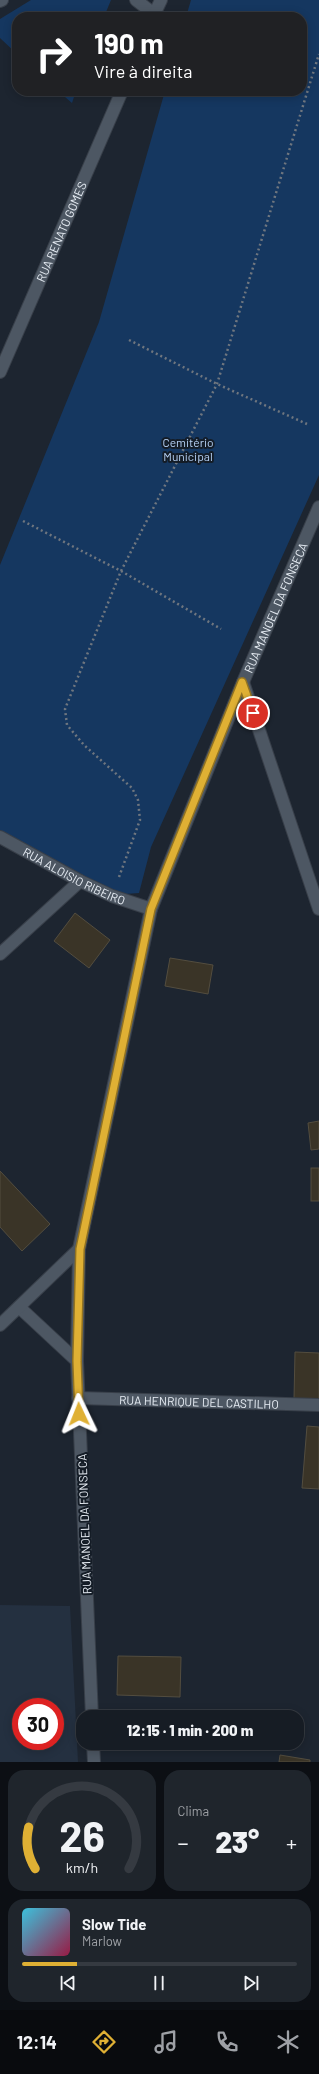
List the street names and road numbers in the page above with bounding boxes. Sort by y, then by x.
street label: RUA RENATO GOMES [33,179,89,284]
street label: RUA MANOEL DA FONSECA [241,540,310,675]
street label: RUA ALOISIO RIBEIRO [21,844,127,907]
street label: RUA HENRIQUE DEL CASTILHO [119,1392,279,1411]
street label: RUA MANOEL DA FONSECA [75,1453,93,1595]

